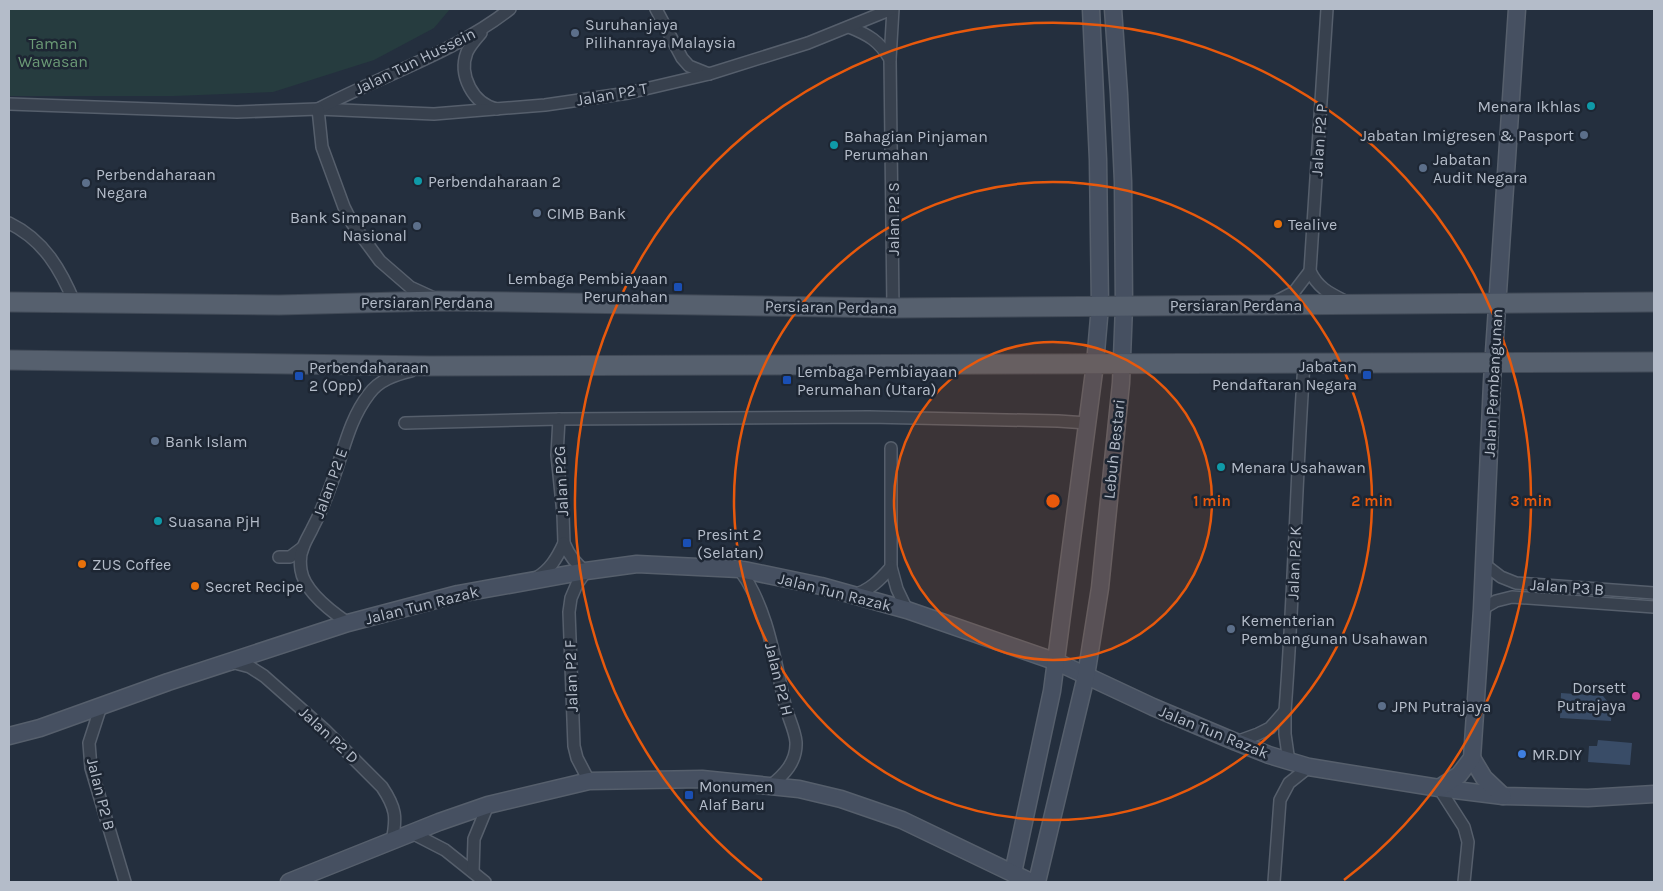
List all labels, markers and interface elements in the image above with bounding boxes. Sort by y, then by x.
place label: Suruhanjaya Pilihanraya Malaysia [585,15,736,52]
street label: Jalan Tun Hussein [352,24,478,98]
marker: Suruhanjaya Pilihanraya Malaysia [569,27,581,39]
park label: Taman Wawasan [18,34,88,71]
street label: Jalan P2 T [575,78,649,110]
place label: Menara Ikhlas [1478,97,1581,116]
marker: Menara Ikhlas [1585,100,1597,112]
street label: Jalan P2 P [1307,103,1331,177]
place label: Jabatan Imigresen & Pasport [1360,126,1574,145]
place label: Bahagian Pinjaman Perumahan [844,127,988,164]
marker: Jabatan Imigresen & Pasport [1578,129,1590,141]
marker: Bahagian Pinjaman Perumahan [828,139,840,151]
place label: Jabatan Audit Negara [1433,150,1528,187]
marker: Jabatan Audit Negara [1417,162,1429,174]
place label: Perbendaharaan Negara [96,165,216,202]
place label: Perbendaharaan 2 [428,172,561,191]
marker: Perbendaharaan 2 [412,175,424,187]
marker: Perbendaharaan Negara [80,177,92,189]
street label: Jalan P2 S [884,182,903,256]
place label: CIMB Bank [547,204,626,223]
marker: CIMB Bank [531,207,543,219]
place label: Bank Simpanan Nasional [290,208,407,245]
place label: Tealive [1288,215,1337,234]
marker: Tealive [1272,218,1284,230]
marker: Bank Simpanan Nasional [411,220,423,232]
place label: Lembaga Pembiayaan Perumahan [508,269,668,306]
marker: Lembaga Pembiayaan Perumahan [672,281,684,293]
street label: Persiaran Perdana [361,293,493,312]
street label: Persiaran Perdana [765,296,897,318]
street label: Persiaran Perdana [1170,296,1302,315]
street label: Jalan Pembangunan [1480,308,1506,458]
place label: Jabatan Pendaftaran Negara [1212,357,1357,394]
place label: Perbendaharaan 2 (Opp) [309,358,429,395]
place label: Lembaga Pembiayaan Perumahan (Utara) [797,362,957,399]
marker: Jabatan Pendaftaran Negara [1361,369,1373,381]
marker: Perbendaharaan 2 (Opp) [293,370,305,382]
marker: Lembaga Pembiayaan Perumahan (Utara) [781,374,793,386]
street label: Lebuh Bestari [1099,398,1129,500]
place label: Bank Islam [165,432,247,451]
marker: Bank Islam [149,435,161,447]
street label: Jalan P2 E [309,445,351,521]
street label: Jalan P2G [550,445,572,517]
place label: Menara Usahawan [1231,458,1366,477]
marker: Menara Usahawan [1215,461,1227,473]
centre of rings [1044,492,1062,510]
text: 1 min [1193,492,1231,510]
text: 2 min [1351,492,1393,510]
text: 3 min [1510,492,1552,510]
place label: Suasana PjH [168,512,260,531]
marker: Suasana PjH [152,515,164,527]
place label: Presint 2 (Selatan) [697,525,764,562]
street label: Jalan P2 K [1283,526,1305,600]
marker: Presint 2 (Selatan) [681,537,693,549]
place label: ZUS Coffee [92,555,171,574]
marker: ZUS Coffee [76,558,88,570]
street label: Jalan Tun Razak [776,569,894,615]
street label: Jalan P3 B [1529,575,1605,599]
place label: Secret Recipe [205,577,304,596]
marker: Secret Recipe [189,580,201,592]
street label: Jalan Tun Razak [363,582,481,628]
place label: Kementerian Pembangunan Usahawan [1241,611,1428,648]
marker: Kementerian Pembangunan Usahawan [1225,623,1237,635]
street label: Jalan P2 F [560,640,582,712]
street label: Jalan P2 H [761,640,797,718]
place label: Dorsett Putrajaya [1557,678,1626,715]
marker: Dorsett Putrajaya [1630,690,1642,702]
place label: JPN Putrajaya [1392,697,1491,716]
marker: JPN Putrajaya [1376,700,1388,712]
street label: Jalan Tun Razak [1157,701,1271,763]
street label: Jalan P2 D [295,703,363,767]
place label: MR.DIY [1532,745,1582,764]
marker: MR.DIY [1516,748,1528,760]
street label: Jalan P2 B [83,756,119,832]
place label: Monumen Alaf Baru [699,777,773,814]
marker: Monumen Alaf Baru [683,789,695,801]

